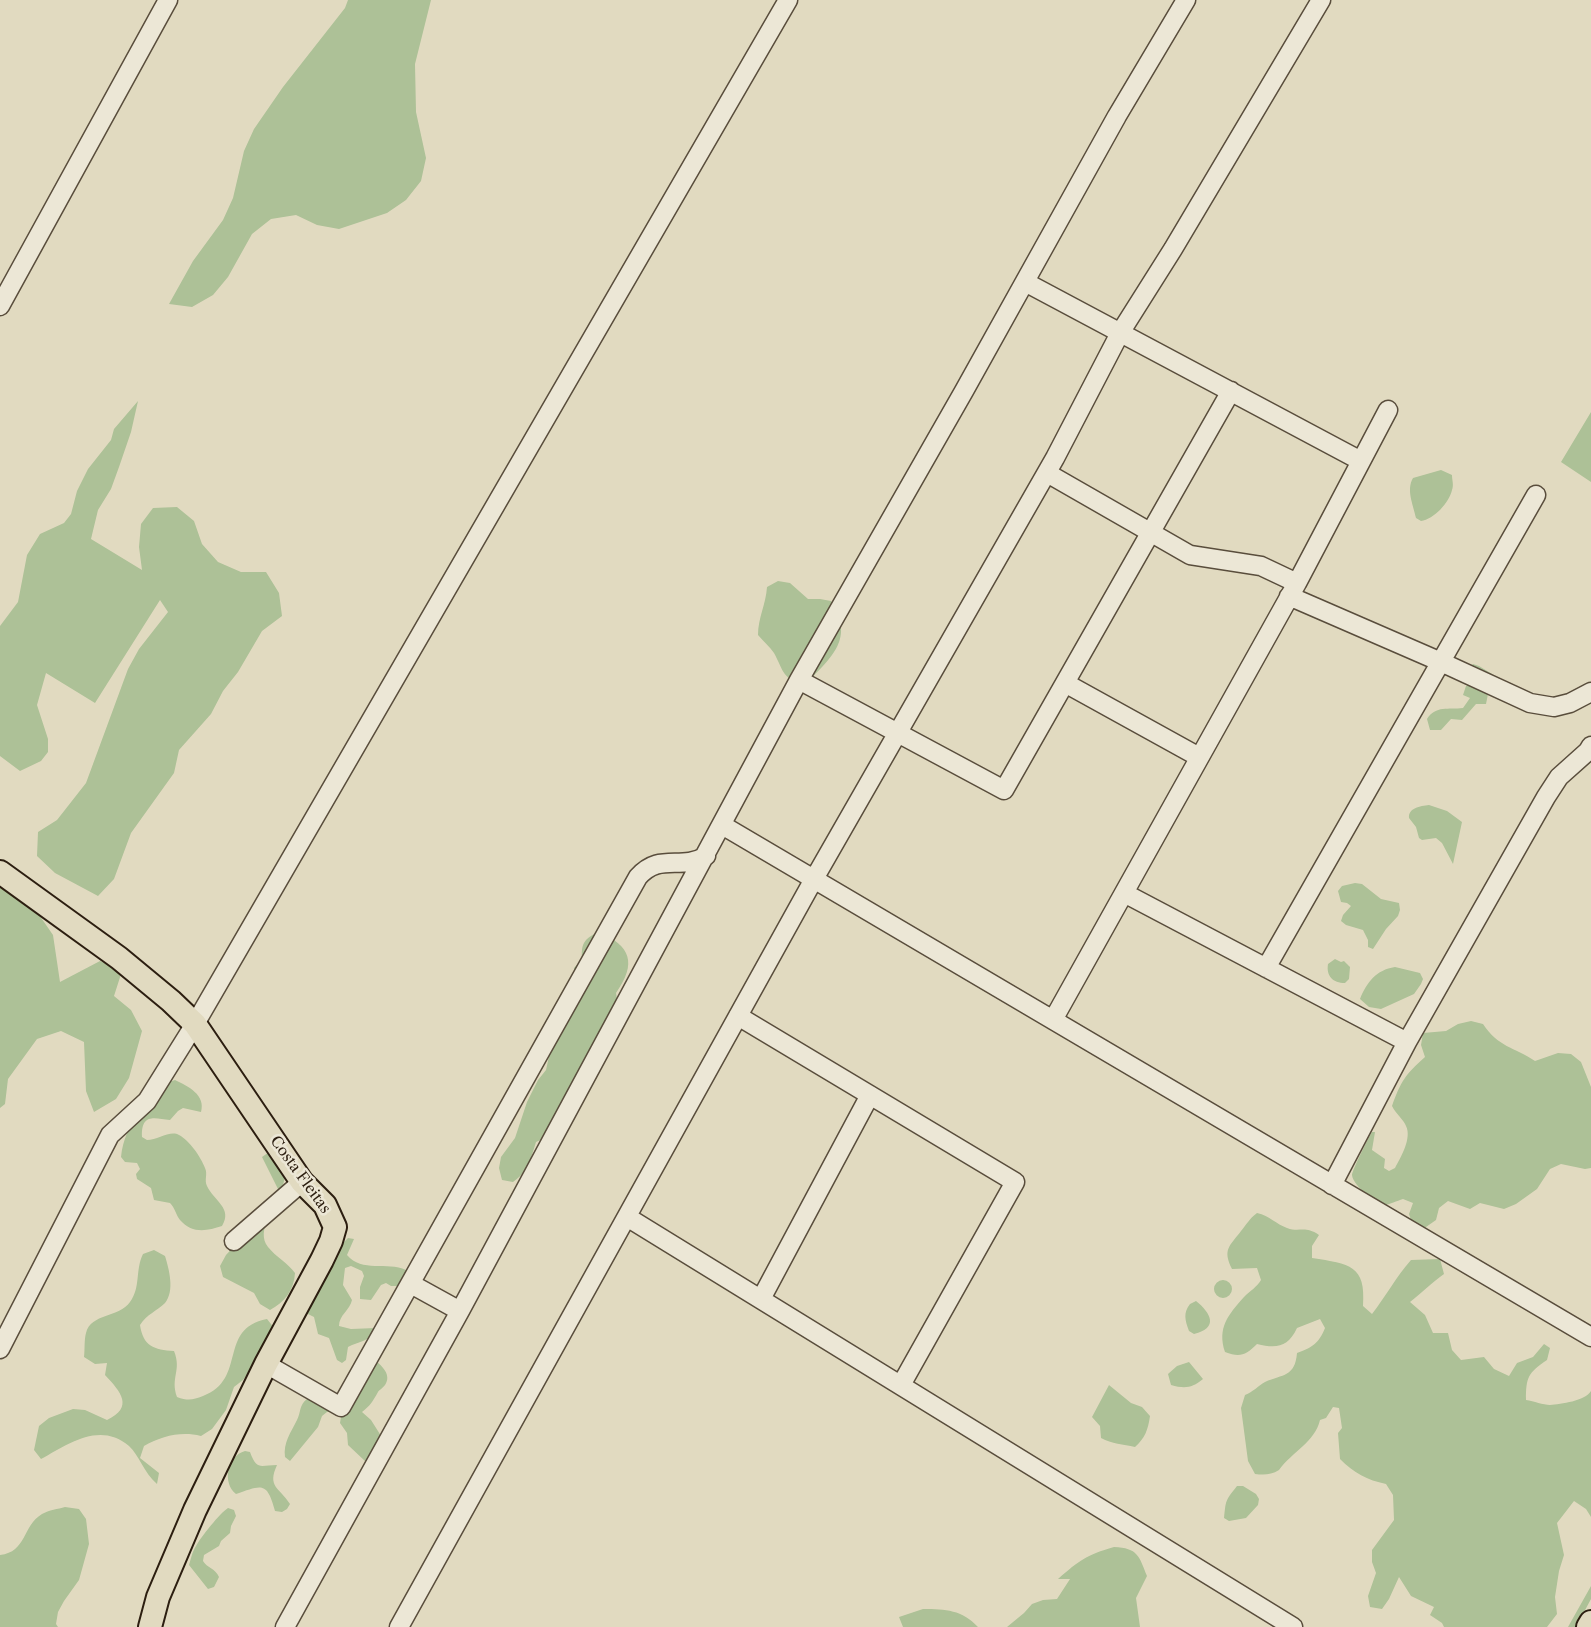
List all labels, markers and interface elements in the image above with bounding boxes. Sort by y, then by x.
street label: Costa Fleitas [266,1133,334,1217]

